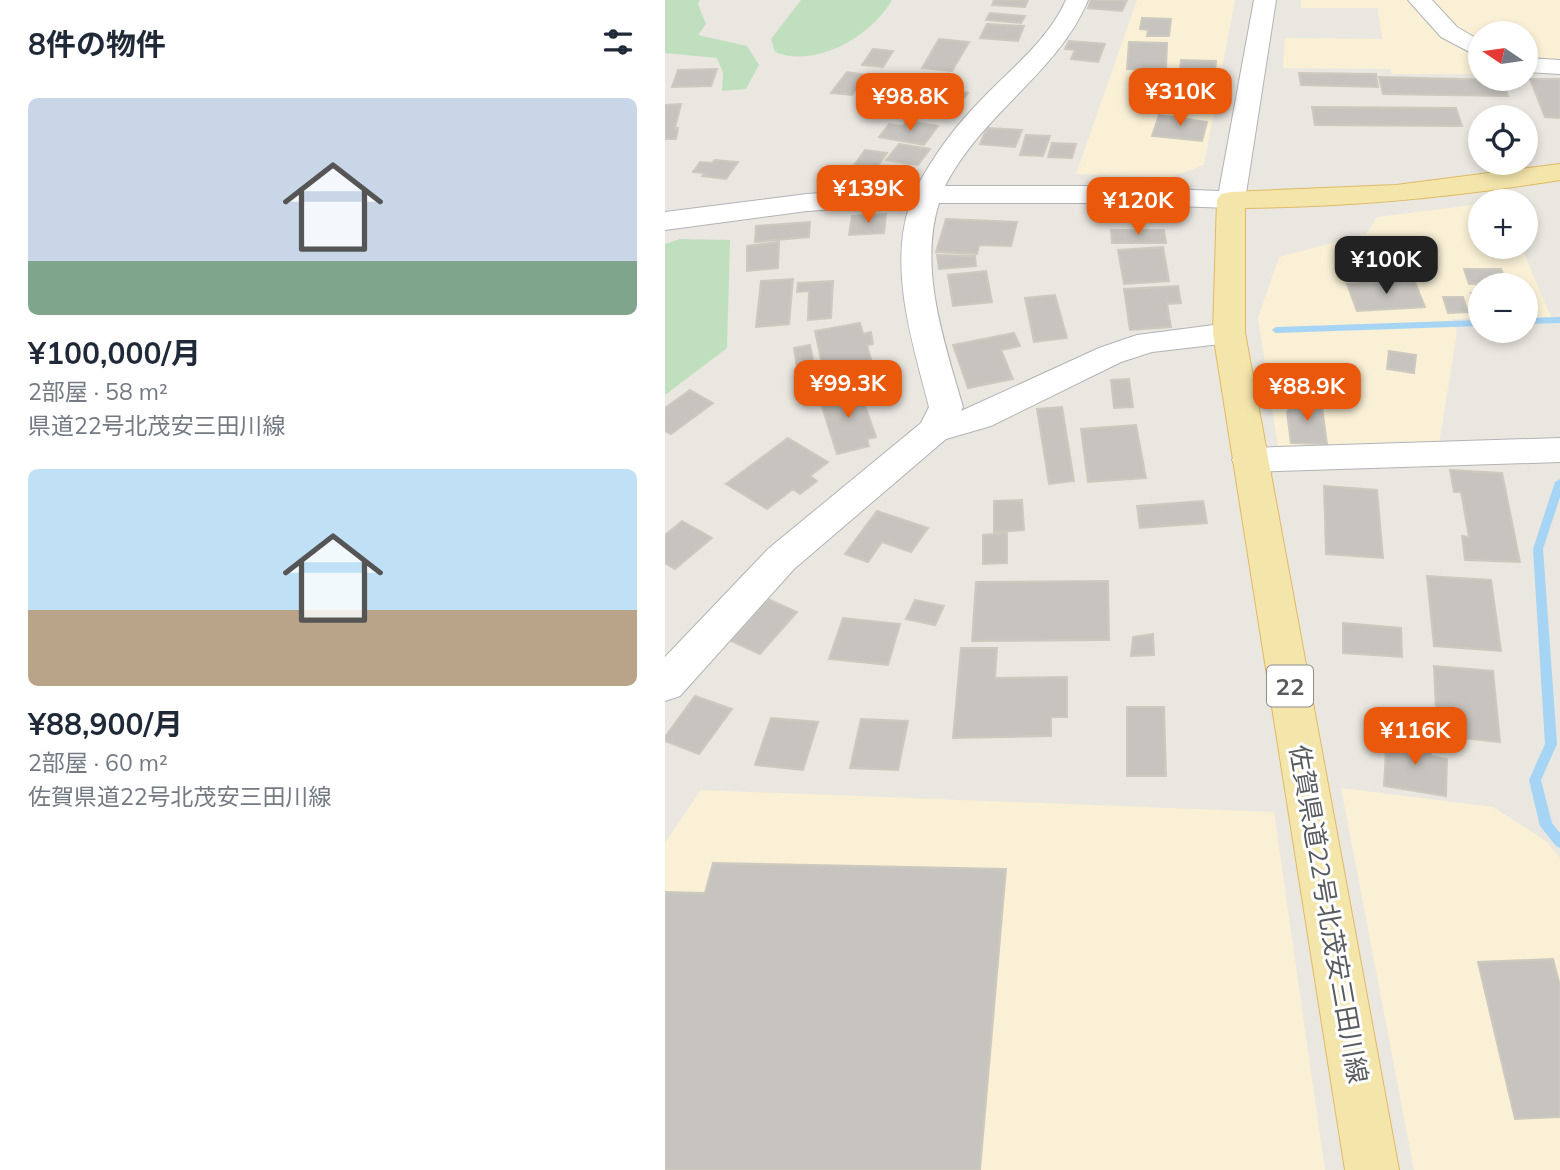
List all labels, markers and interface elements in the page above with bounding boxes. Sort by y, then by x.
north arrow [1468,21,1538,91]
map controls [1468,21,1538,343]
icon: filters [599,23,637,61]
text: 8件の物件 [28,25,166,63]
pin: ¥310K [1131,68,1229,128]
pin: ¥98.8K [853,74,967,133]
text: ¥310K [1145,76,1215,105]
text: ¥98.8K [872,81,948,110]
button: locate [1468,105,1538,175]
icon: home [270,144,396,270]
pin: ¥139K [819,166,917,225]
text: ¥139K [833,173,903,202]
pin: ¥120K [1089,177,1187,237]
text: ¥120K [1103,185,1173,214]
button: + [1468,189,1538,259]
pin: ¥100K [1337,236,1435,296]
text: ¥100K [1351,244,1421,273]
button: − [1468,273,1538,343]
text: ¥100,000/月 [28,334,201,372]
pin: ¥99.3K [791,360,905,420]
pin: ¥88.9K [1250,364,1364,423]
text: ¥99.3K [810,368,886,397]
text: ¥88.9K [1269,371,1345,400]
text: 2部屋 · 58 m² [28,377,168,406]
text: 県道22号北茂安三田川線 [28,411,286,440]
icon: home [270,515,396,641]
road number: 22 [1267,666,1313,706]
text: ¥88,900/月 [28,705,183,743]
pin: ¥116K [1366,708,1464,767]
text: ¥116K [1380,715,1450,744]
street label: 佐賀県道22号北茂安三田川線 [1283,742,1375,1086]
text: 2部屋 · 60 m² [28,748,168,777]
text: 佐賀県道22号北茂安三田川線 [28,782,332,811]

